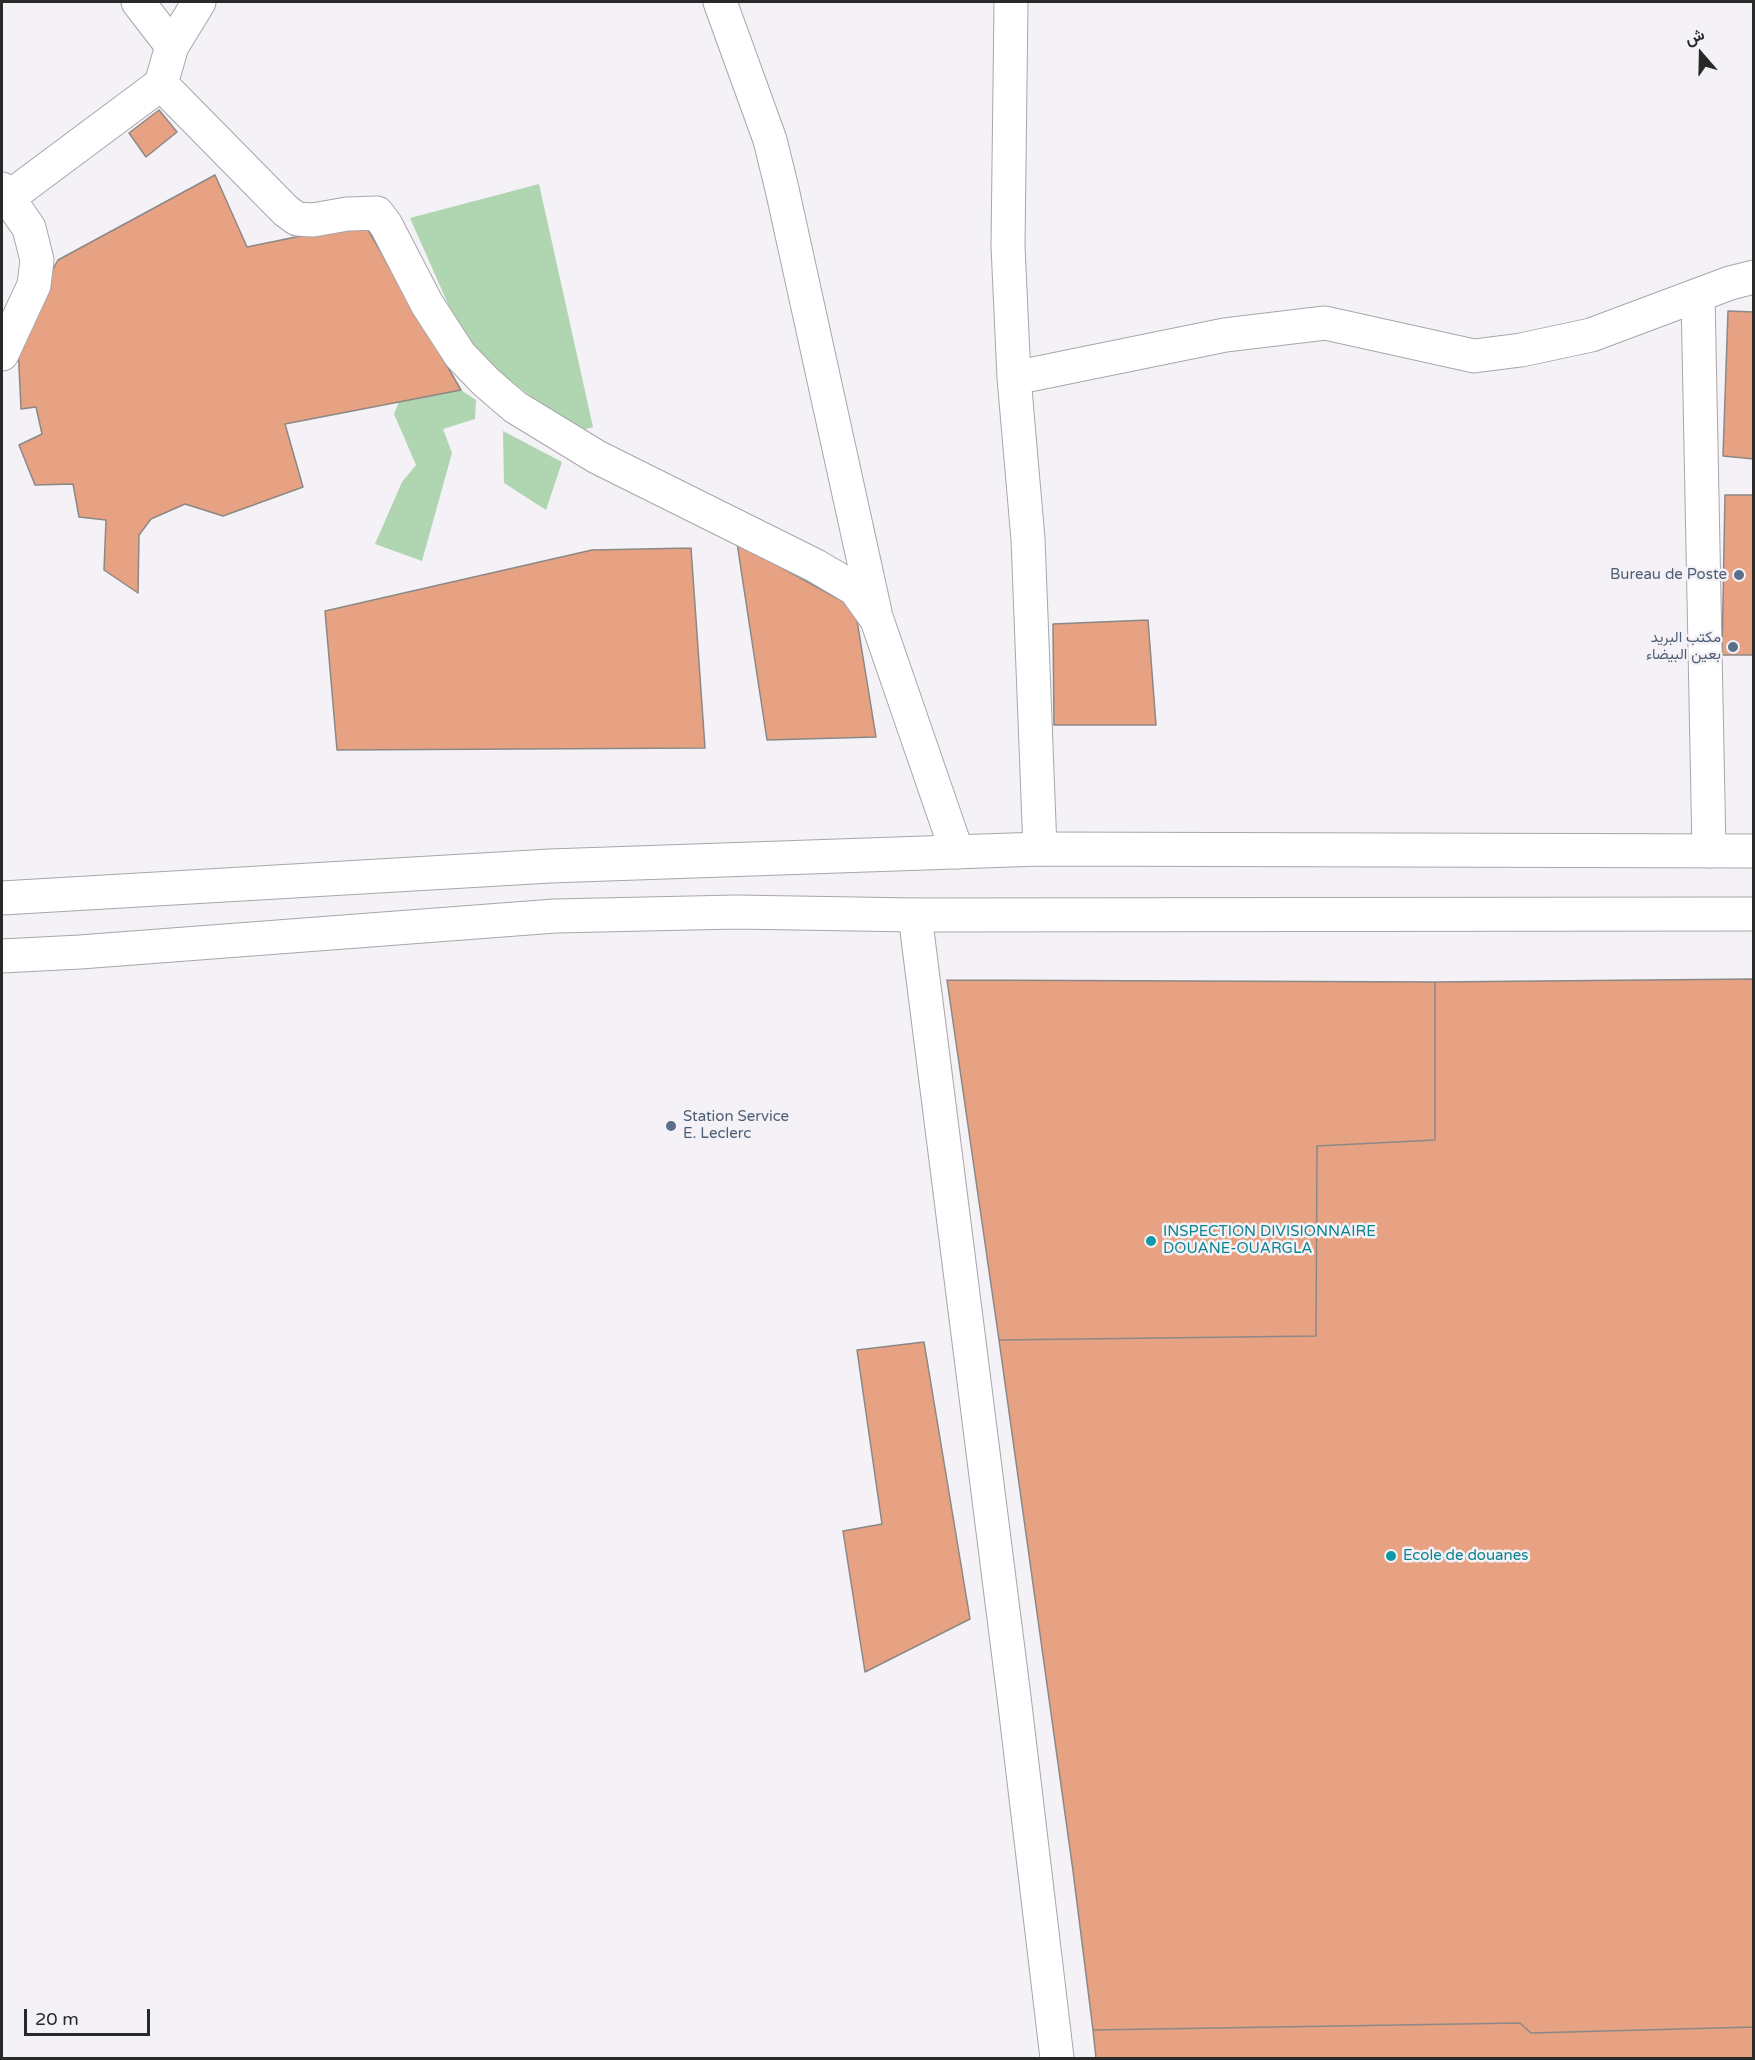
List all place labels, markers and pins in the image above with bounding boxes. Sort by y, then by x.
place label: Bureau de Poste [1610,566,1727,584]
marker: Bureau de Poste [1732,568,1746,582]
place label: مكتب البريد بعين البيضاء [1646,629,1721,664]
marker: مكتب البريد بعين البيضاء [1726,640,1740,654]
place label: Station Service E. Leclerc [683,1108,789,1143]
marker: Station Service E. Leclerc [664,1119,678,1133]
place label: INSPECTION DIVISIONNAIRE DOUANE-OUARGLA [1163,1223,1376,1258]
marker: INSPECTION DIVISIONNAIRE DOUANE-OUARGLA [1144,1234,1158,1248]
place label: Ecole de douanes [1403,1547,1528,1565]
marker: Ecole de douanes [1384,1549,1398,1563]

